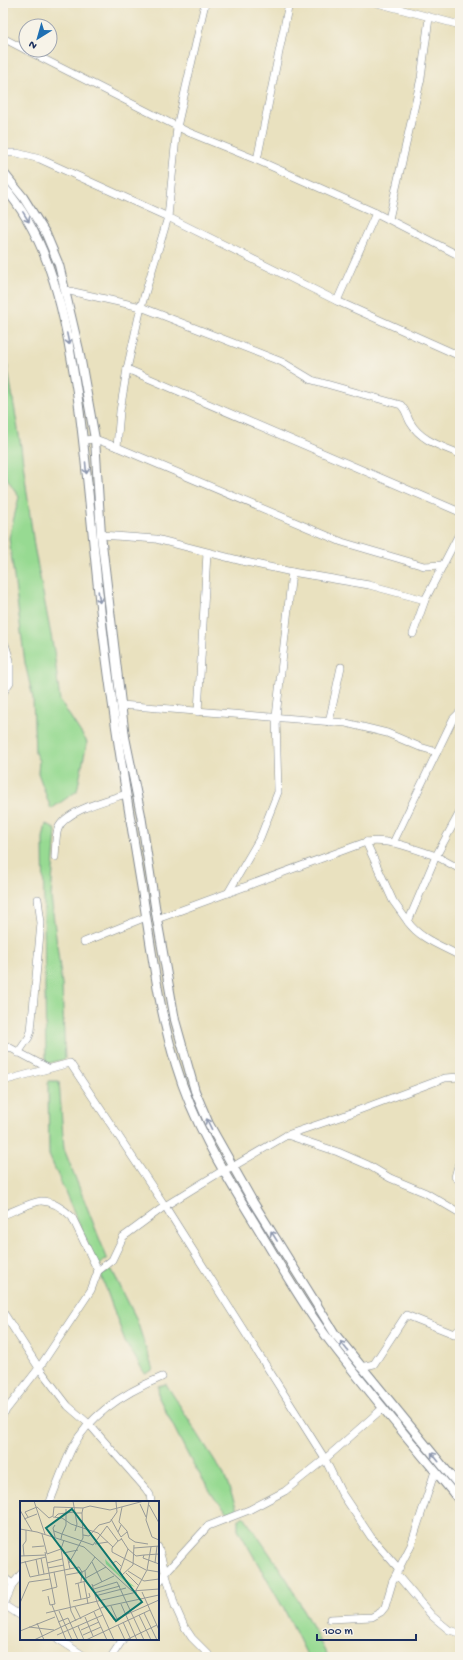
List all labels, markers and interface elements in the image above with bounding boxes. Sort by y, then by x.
north arrow [18,18,58,58]
text: N [27,37,40,51]
one-way arrow [22,211,30,222]
one-way arrow [64,333,72,346]
one-way arrow [83,461,90,474]
one-way arrow [95,591,103,604]
one-way arrow [205,1118,213,1130]
one-way arrow [270,1231,278,1242]
one-way arrow [340,1340,349,1351]
one-way arrow [431,1452,440,1463]
inset map [20,1501,159,1640]
scale bar [317,1616,416,1642]
text: 100 m [322,1625,353,1639]

